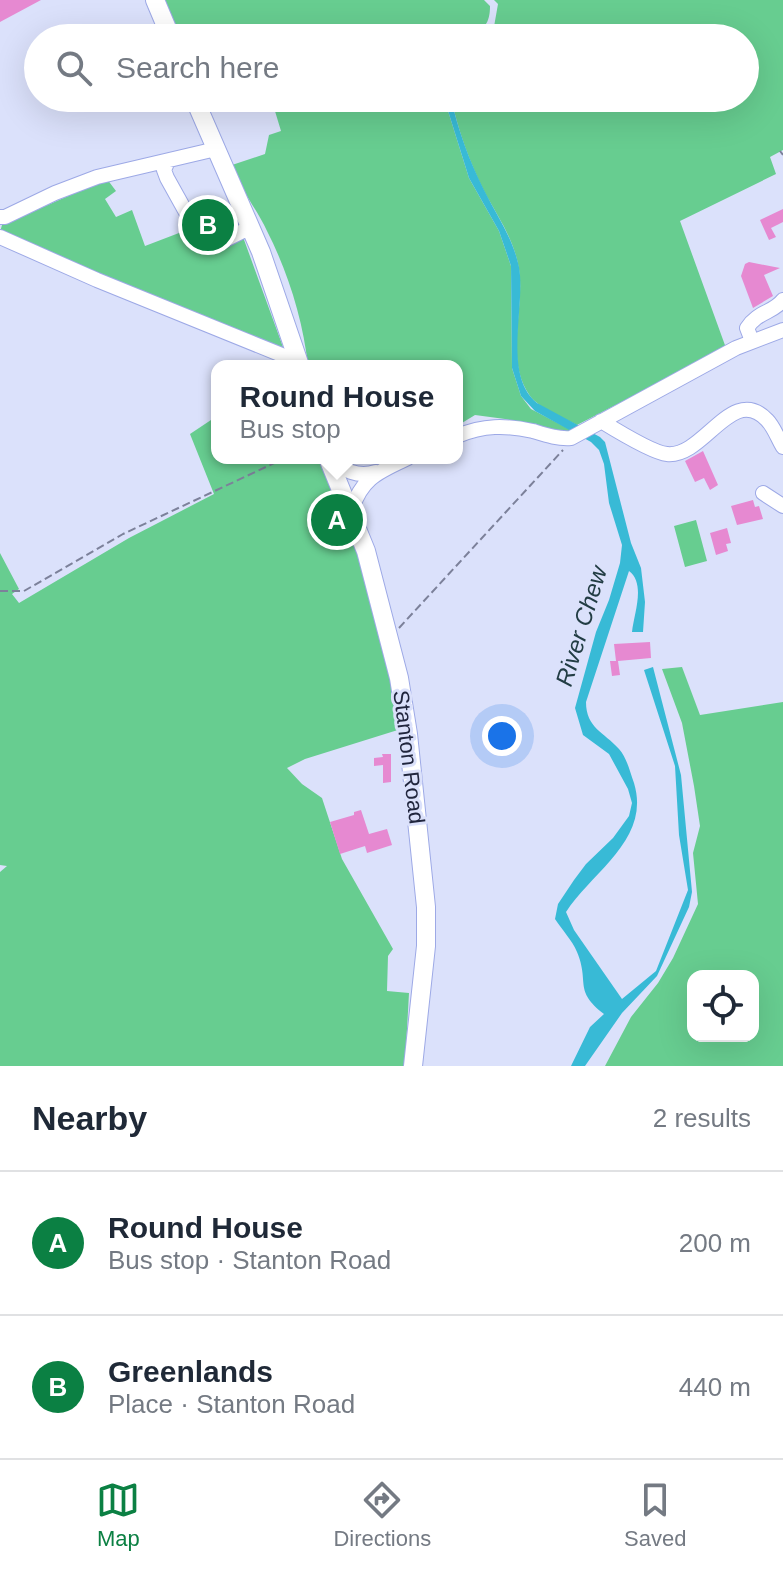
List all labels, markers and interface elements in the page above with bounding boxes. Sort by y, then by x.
search box [24,24,759,112]
icon: search [52,46,96,90]
text: Search here [116,51,279,84]
pin: B [182,195,234,255]
popup [211,360,463,464]
text: Round House [240,380,435,413]
text: Bus stop [240,414,341,444]
pin: A [311,490,363,550]
water label: River Chew [550,561,613,689]
street label: Stanton Road [388,689,430,825]
your location [482,716,522,756]
map controls [687,970,759,1042]
button: locate [687,970,759,1042]
text: Nearby [32,1099,147,1137]
text: 2 results [653,1103,751,1133]
text: Round House [108,1211,303,1244]
text: A [49,1228,67,1258]
text: 200 m [679,1228,751,1258]
text: Bus stop · Stanton Road [108,1245,391,1275]
text: Greenlands [108,1355,273,1388]
text: B [49,1372,67,1402]
text: 440 m [679,1372,751,1402]
text: Place · Stanton Road [108,1389,355,1419]
tab: Map [96,1478,140,1552]
tab: Directions [333,1478,431,1552]
tab: Saved [624,1478,687,1552]

